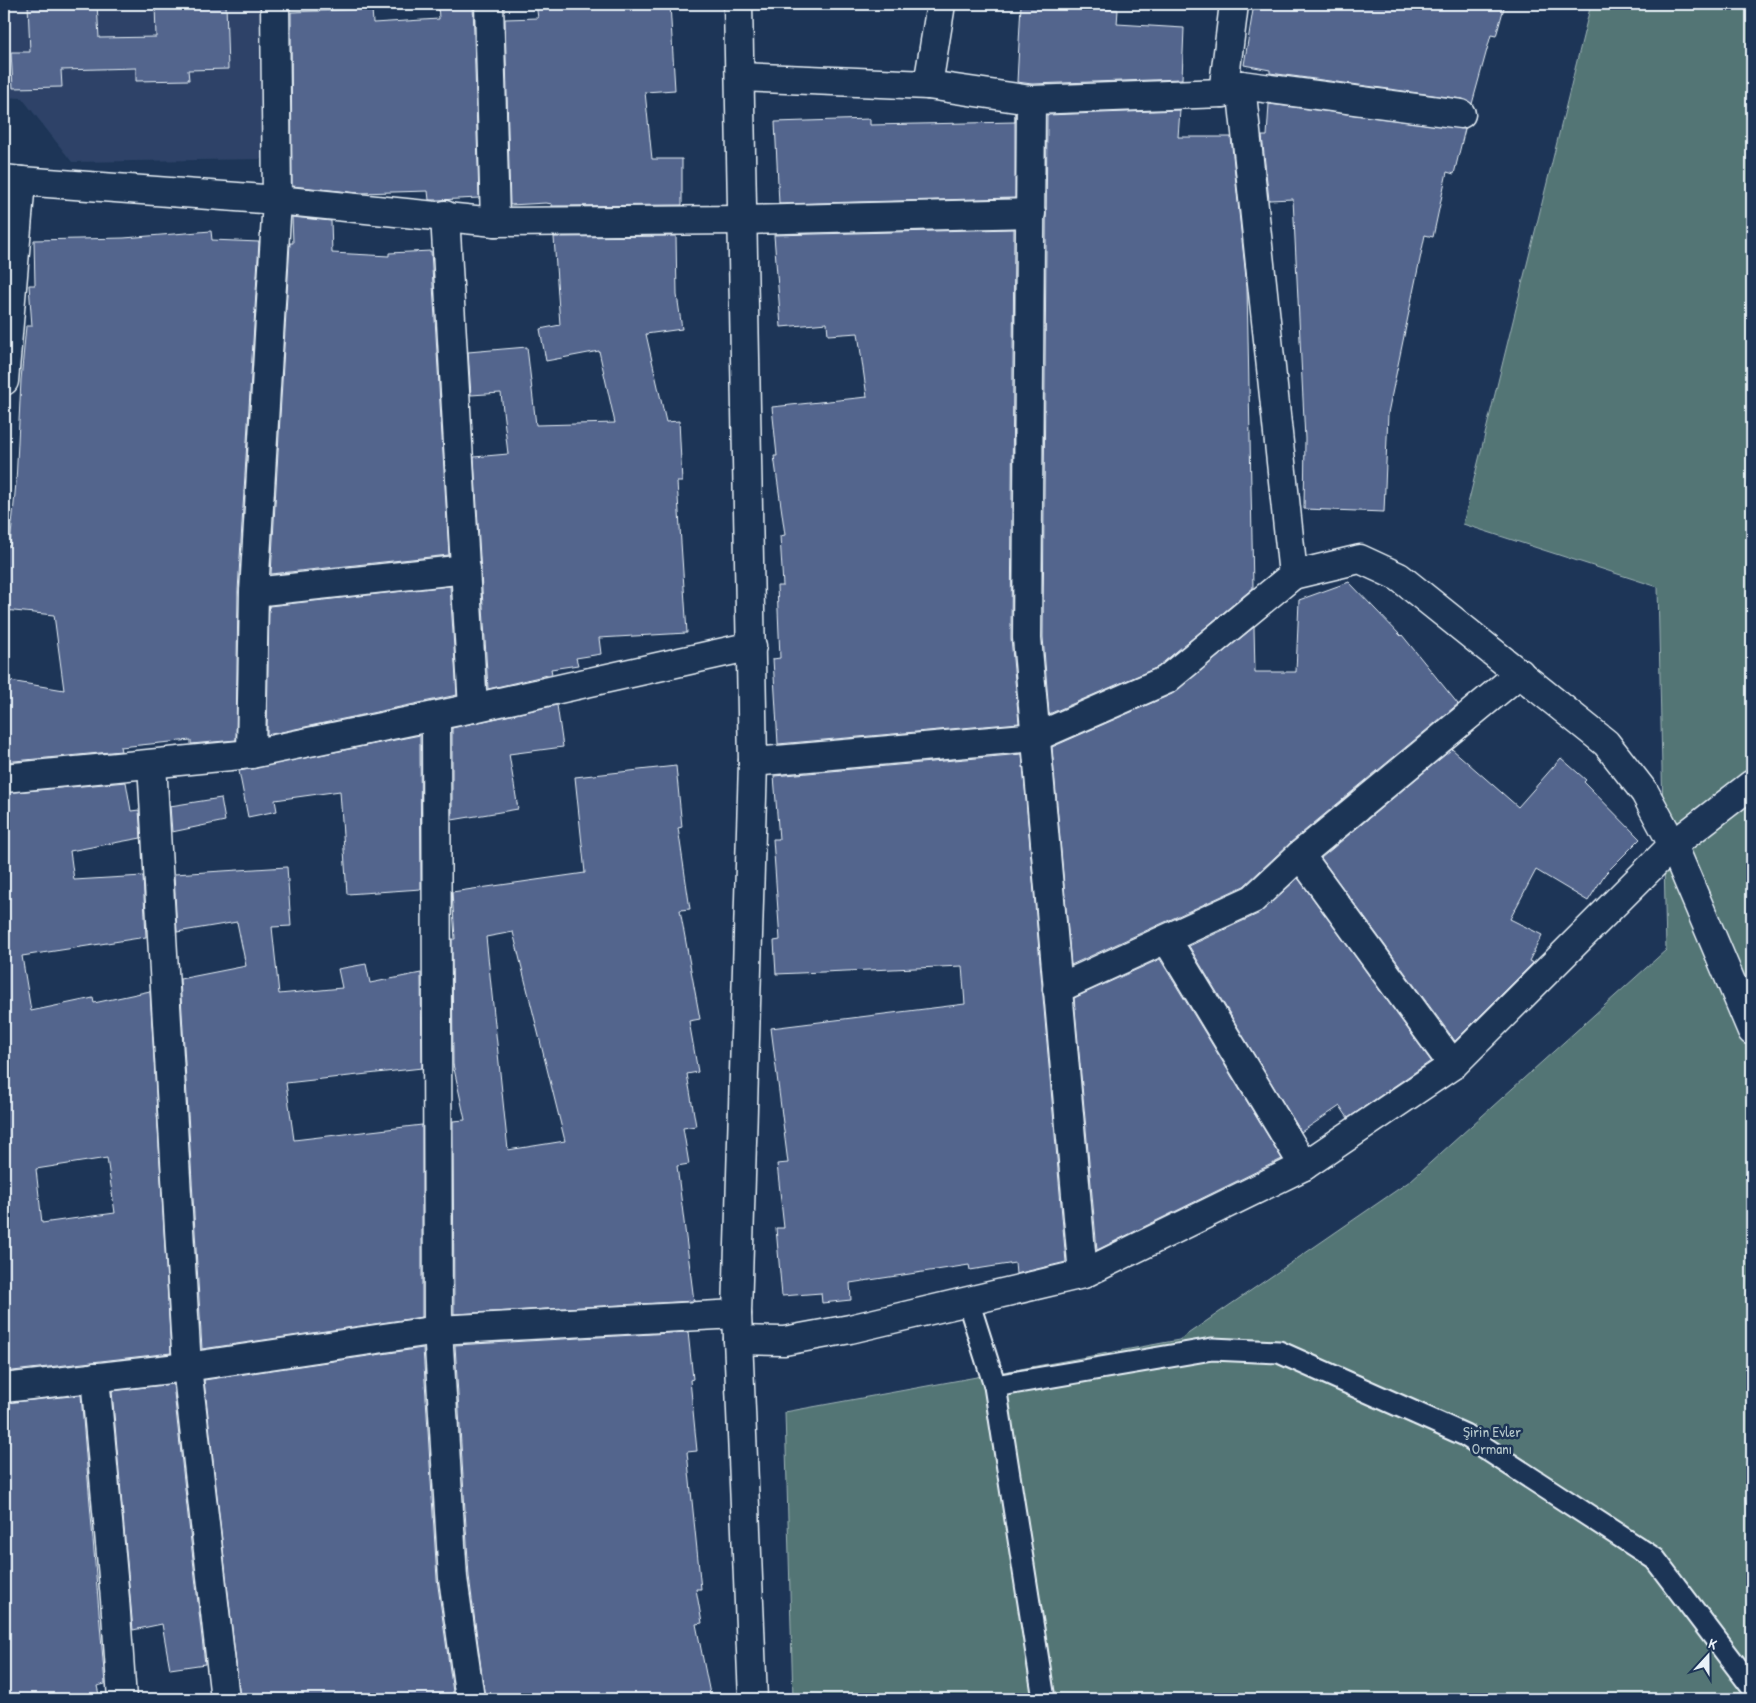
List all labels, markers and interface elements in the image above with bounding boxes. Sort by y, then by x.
park label: Şirin Evler Ormanı [1463,1421,1521,1459]
north arrow [1684,1630,1734,1680]
text: K [1706,1633,1720,1654]

